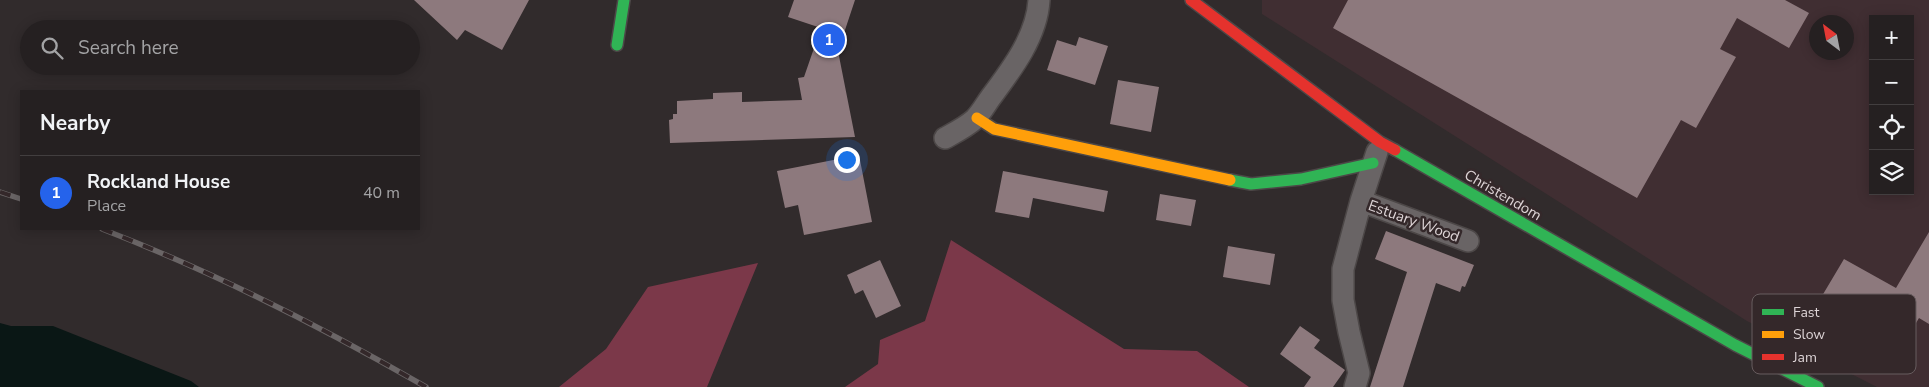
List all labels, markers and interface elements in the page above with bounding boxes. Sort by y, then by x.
north arrow [1809,15,1854,60]
map controls [1869,15,1914,195]
button: + [1869,15,1914,60]
search box [20,20,420,75]
pin: 1 [813,21,845,59]
icon: search [38,34,66,62]
text: Search here [78,35,179,61]
button: − [1869,60,1914,105]
button: locate [1869,105,1914,150]
text: Nearby [40,109,110,137]
your location [834,147,860,173]
button: layers [1869,150,1914,195]
street label: Christendom [1461,165,1545,225]
text: Rockland House [87,169,230,195]
text: 1 [51,182,61,204]
text: 40 m [363,182,400,204]
text: Place [87,195,126,217]
street label: Estuary Wood [1366,195,1462,247]
legend [1752,294,1916,374]
text: Fast [1793,303,1819,322]
text: Slow [1793,325,1825,344]
text: Jam [1792,348,1817,367]

